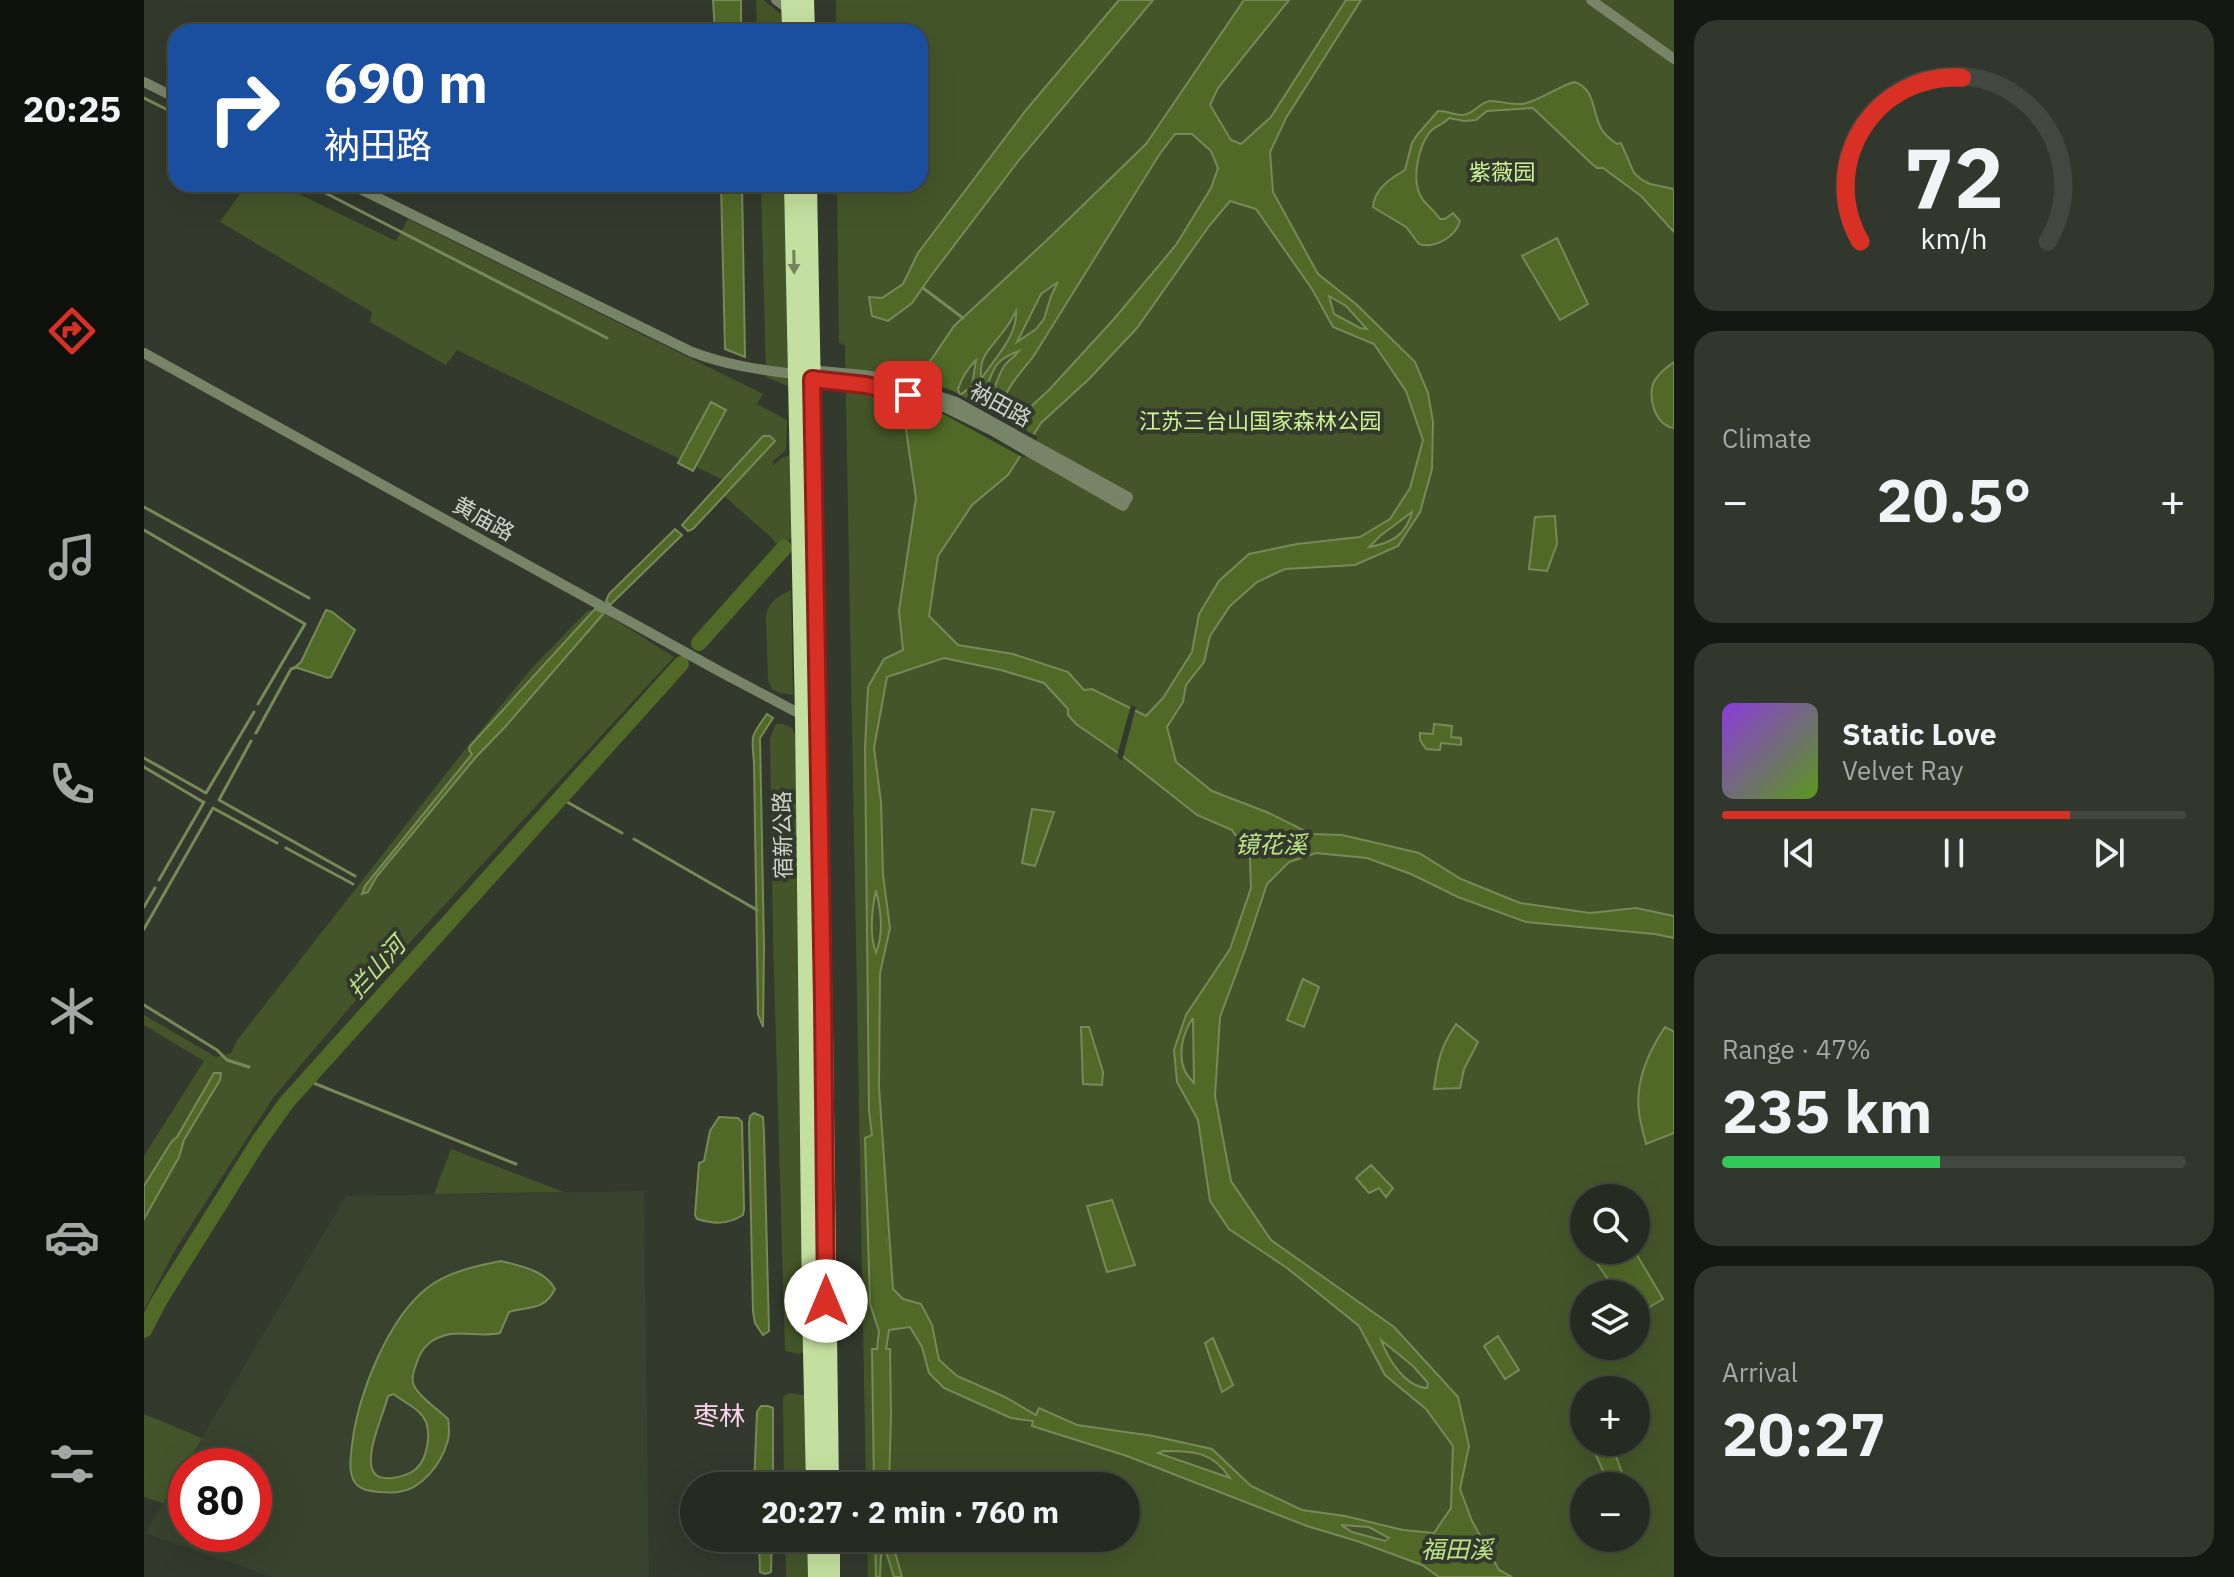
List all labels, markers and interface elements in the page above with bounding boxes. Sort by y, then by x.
text: 690 m [324,46,488,118]
icon: right [192,56,296,160]
text: 20:25 [23,85,121,132]
text: 衲田路 [324,121,432,168]
text: 72 [1904,122,2004,230]
park label: 紫薇园 [1469,157,1535,186]
text: km/h [1920,220,1988,257]
one-way arrow [788,250,801,275]
icon: directions [44,303,100,359]
pin [874,361,942,429]
icon: arrive [886,373,930,417]
street label: 衲田路 [965,375,1037,433]
park label: 江苏三台山国家森林公园 [1139,406,1381,435]
text: Climate [1722,421,1812,455]
text: 20.5° [1877,460,2031,539]
text: − [1722,472,1748,529]
text: + [2160,472,2186,529]
street label: 黄庙路 [448,489,520,547]
icon: music [44,529,100,585]
text: Static Love [1842,714,1997,753]
text: Velvet Ray [1842,753,1963,787]
icon: phone [44,756,100,812]
street label: 宿新公路 [767,791,797,879]
water label: 镜花溪 [1235,828,1310,860]
icon: previous [1777,831,1821,875]
icon: pause [1932,831,1976,875]
icon: next [2087,831,2131,875]
water label: 拦山河 [340,927,415,1004]
icon: climate [44,983,100,1039]
text: Range · 47% [1722,1032,1871,1066]
text: 235 km [1722,1071,1932,1150]
map controls [1570,1184,1650,1552]
button: search [1570,1184,1650,1264]
icon: car [44,1209,100,1265]
position arrow [784,1259,868,1343]
button: layers [1570,1280,1650,1360]
text: Arrival [1722,1355,1798,1389]
button: + [1570,1376,1650,1456]
text: 20:27 [1722,1394,1886,1473]
district label: 枣林 [693,1398,745,1432]
icon: filters [44,1436,100,1492]
speed limit sign: 80 [168,1448,272,1552]
button: − [1570,1472,1650,1552]
text: 20:27 · 2 min · 760 m [761,1492,1059,1531]
water label: 福田溪 [1421,1533,1496,1565]

